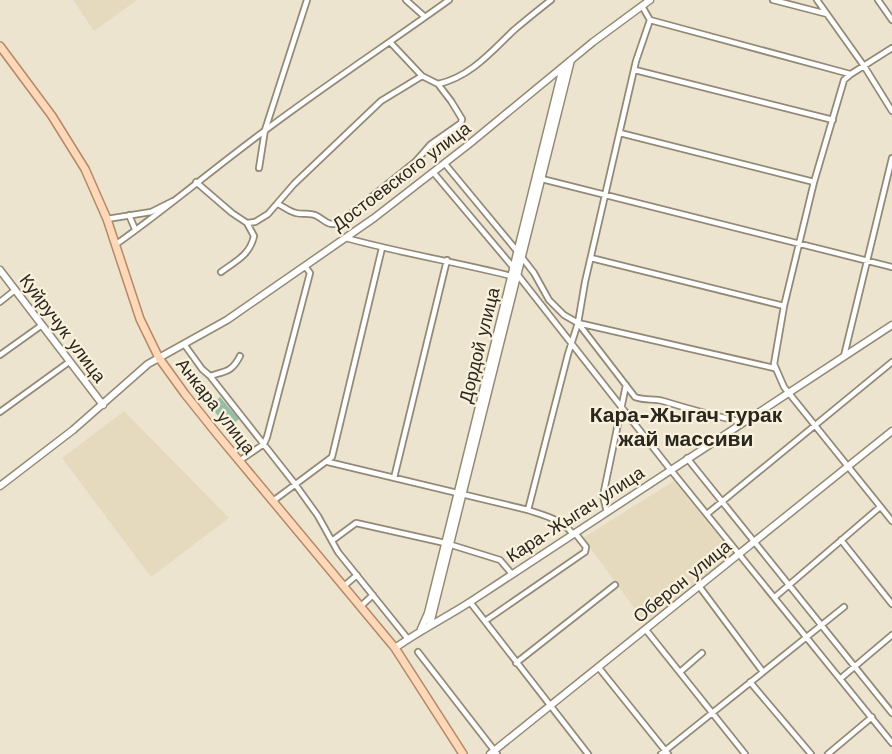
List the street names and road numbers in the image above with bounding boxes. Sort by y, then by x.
street label: Достоевского улица [328,117,475,235]
street label: Куйручук улица [15,270,111,387]
street label: Дордой улица [455,284,504,405]
street label: Анкара улица [172,354,261,459]
street label: Кара-Жыгач улица [502,461,649,566]
street label: Оберон улица [629,535,736,627]

